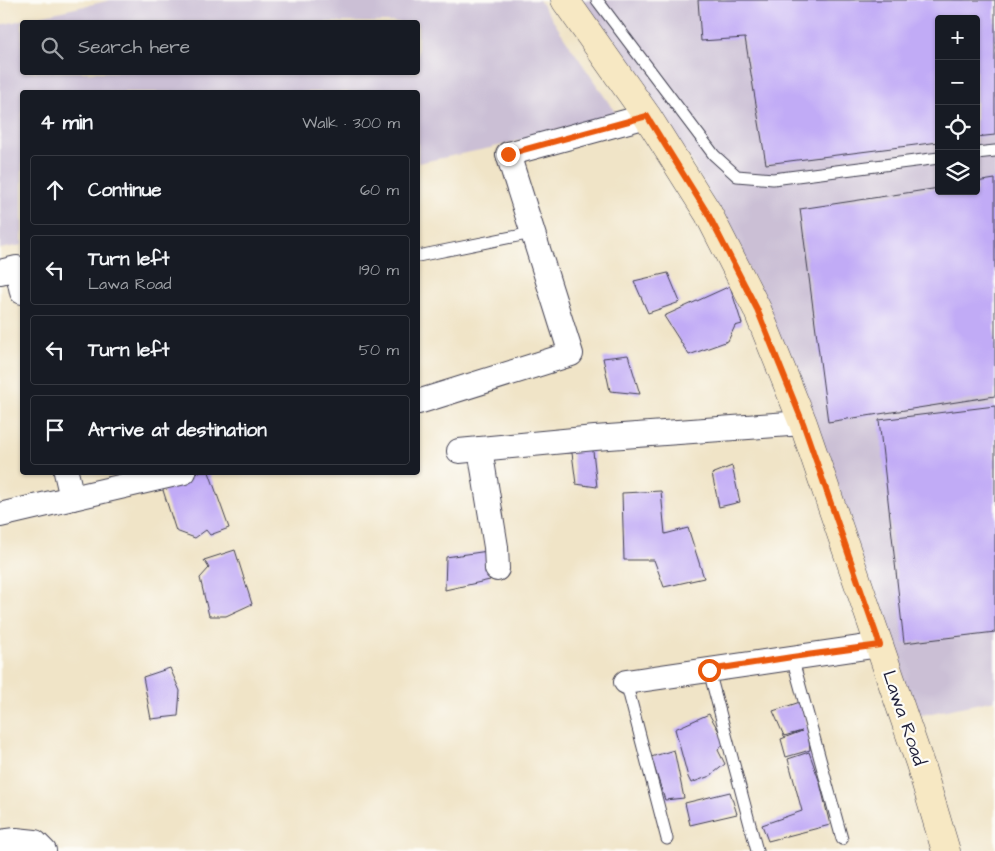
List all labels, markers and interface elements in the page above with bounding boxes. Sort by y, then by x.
map controls [935,15,980,195]
button: + [935,15,980,60]
search box [20,20,420,75]
icon: search [38,34,66,62]
text: Search here [78,34,190,61]
button: − [935,60,980,105]
button: locate [935,105,980,150]
text: 4 min [40,108,93,137]
text: Walk · 300 m [302,112,400,134]
route end [497,143,520,166]
button: layers [935,150,980,195]
icon: ahead [41,176,69,204]
text: Continue [88,177,162,204]
text: 60 m [360,179,399,201]
text: Turn left [88,246,169,273]
icon: left [41,256,69,284]
text: 190 m [359,259,399,281]
text: Lawa Road [88,273,171,295]
icon: left [41,336,69,364]
text: Turn left [88,337,169,364]
text: 50 m [359,339,399,361]
icon: arrive [41,416,69,444]
text: Arrive at destination [88,417,267,444]
route start [698,659,721,682]
street label: Lawa Road [875,667,933,769]

